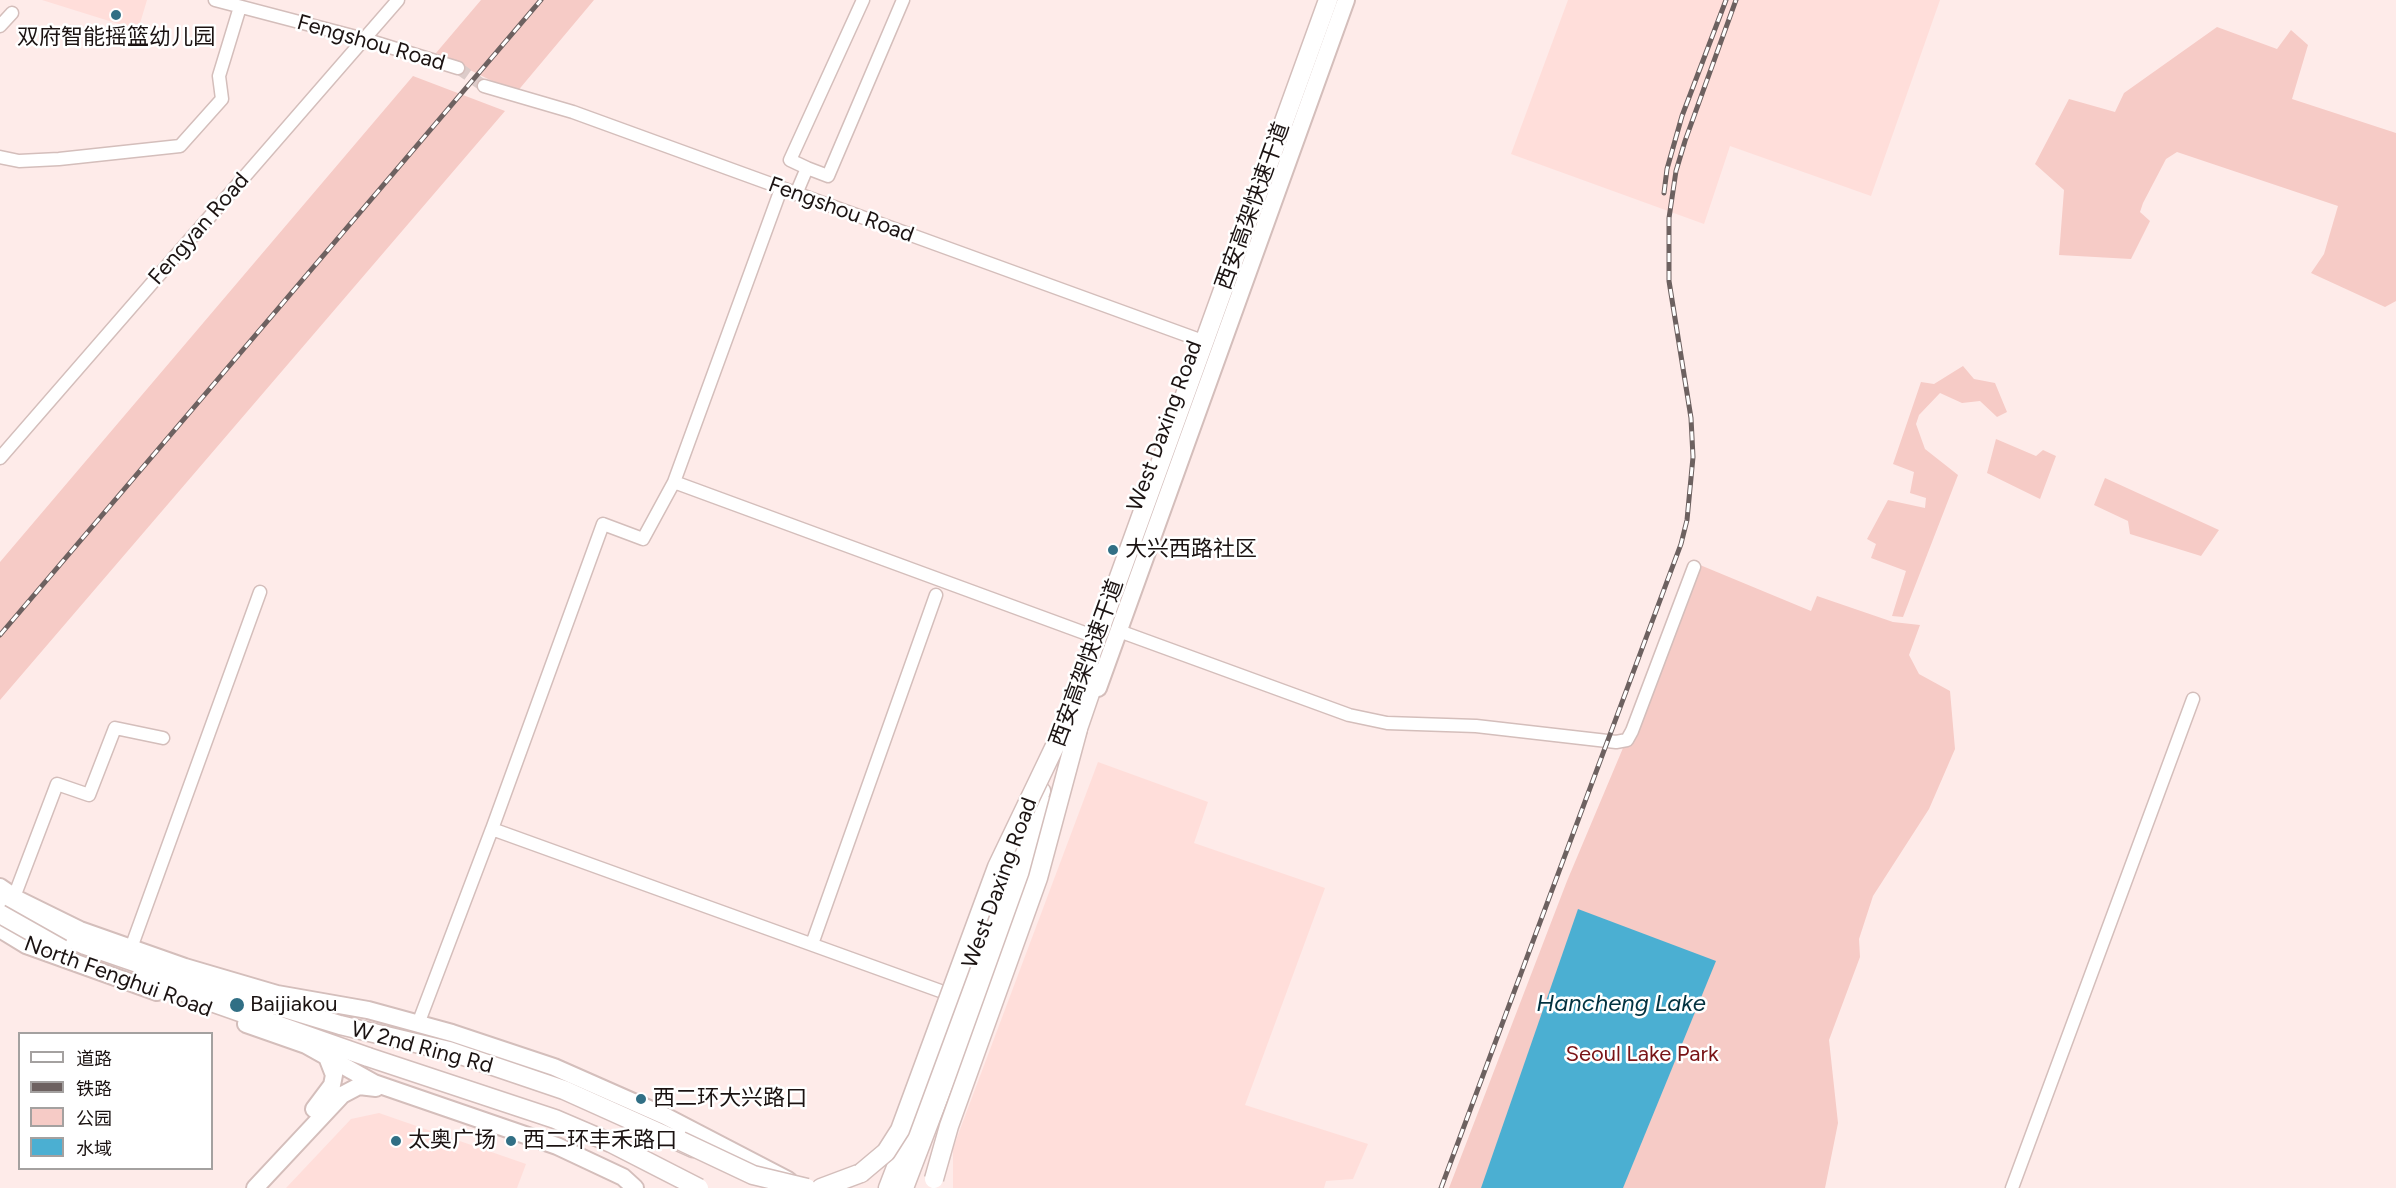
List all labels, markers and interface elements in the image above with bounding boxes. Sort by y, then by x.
marker: 双府智能摇篮幼儿园 [109,8,123,22]
street label: Fengshou Road [294,9,448,77]
place label: 双府智能摇篮幼儿园 [17,25,215,51]
street label: 西安高架快速干道 [1210,119,1296,293]
street label: Fengyan Road [143,168,255,290]
street label: Fengshou Road [765,171,917,249]
street label: West Daxing Road [1122,337,1208,515]
place label: 大兴西路社区 [1125,537,1257,563]
marker: 大兴西路社区 [1106,543,1120,557]
street label: 西安高架快速干道 [1044,576,1130,750]
street label: West Daxing Road [957,794,1043,972]
street label: North Fenghui Road [20,931,216,1023]
water label: Hancheng Lake [1536,990,1706,1018]
place label: Baijiakou [250,992,337,1018]
marker: Baijiakou [228,996,246,1014]
street label: W 2nd Ring Rd [348,1016,496,1080]
legend [18,1032,213,1170]
park label: Seoul Lake Park [1565,1042,1719,1068]
text: 道路 [76,1048,112,1070]
text: 铁路 [76,1078,112,1100]
place label: 西二环大兴路口 [653,1086,807,1112]
marker: 西二环大兴路口 [634,1092,648,1106]
text: 公园 [76,1108,112,1130]
place label: 太奥广场 [408,1128,496,1154]
place label: 西二环丰禾路口 [523,1128,677,1154]
marker: 太奥广场 [389,1134,403,1148]
marker: 西二环丰禾路口 [504,1134,518,1148]
text: 水域 [76,1138,112,1160]

